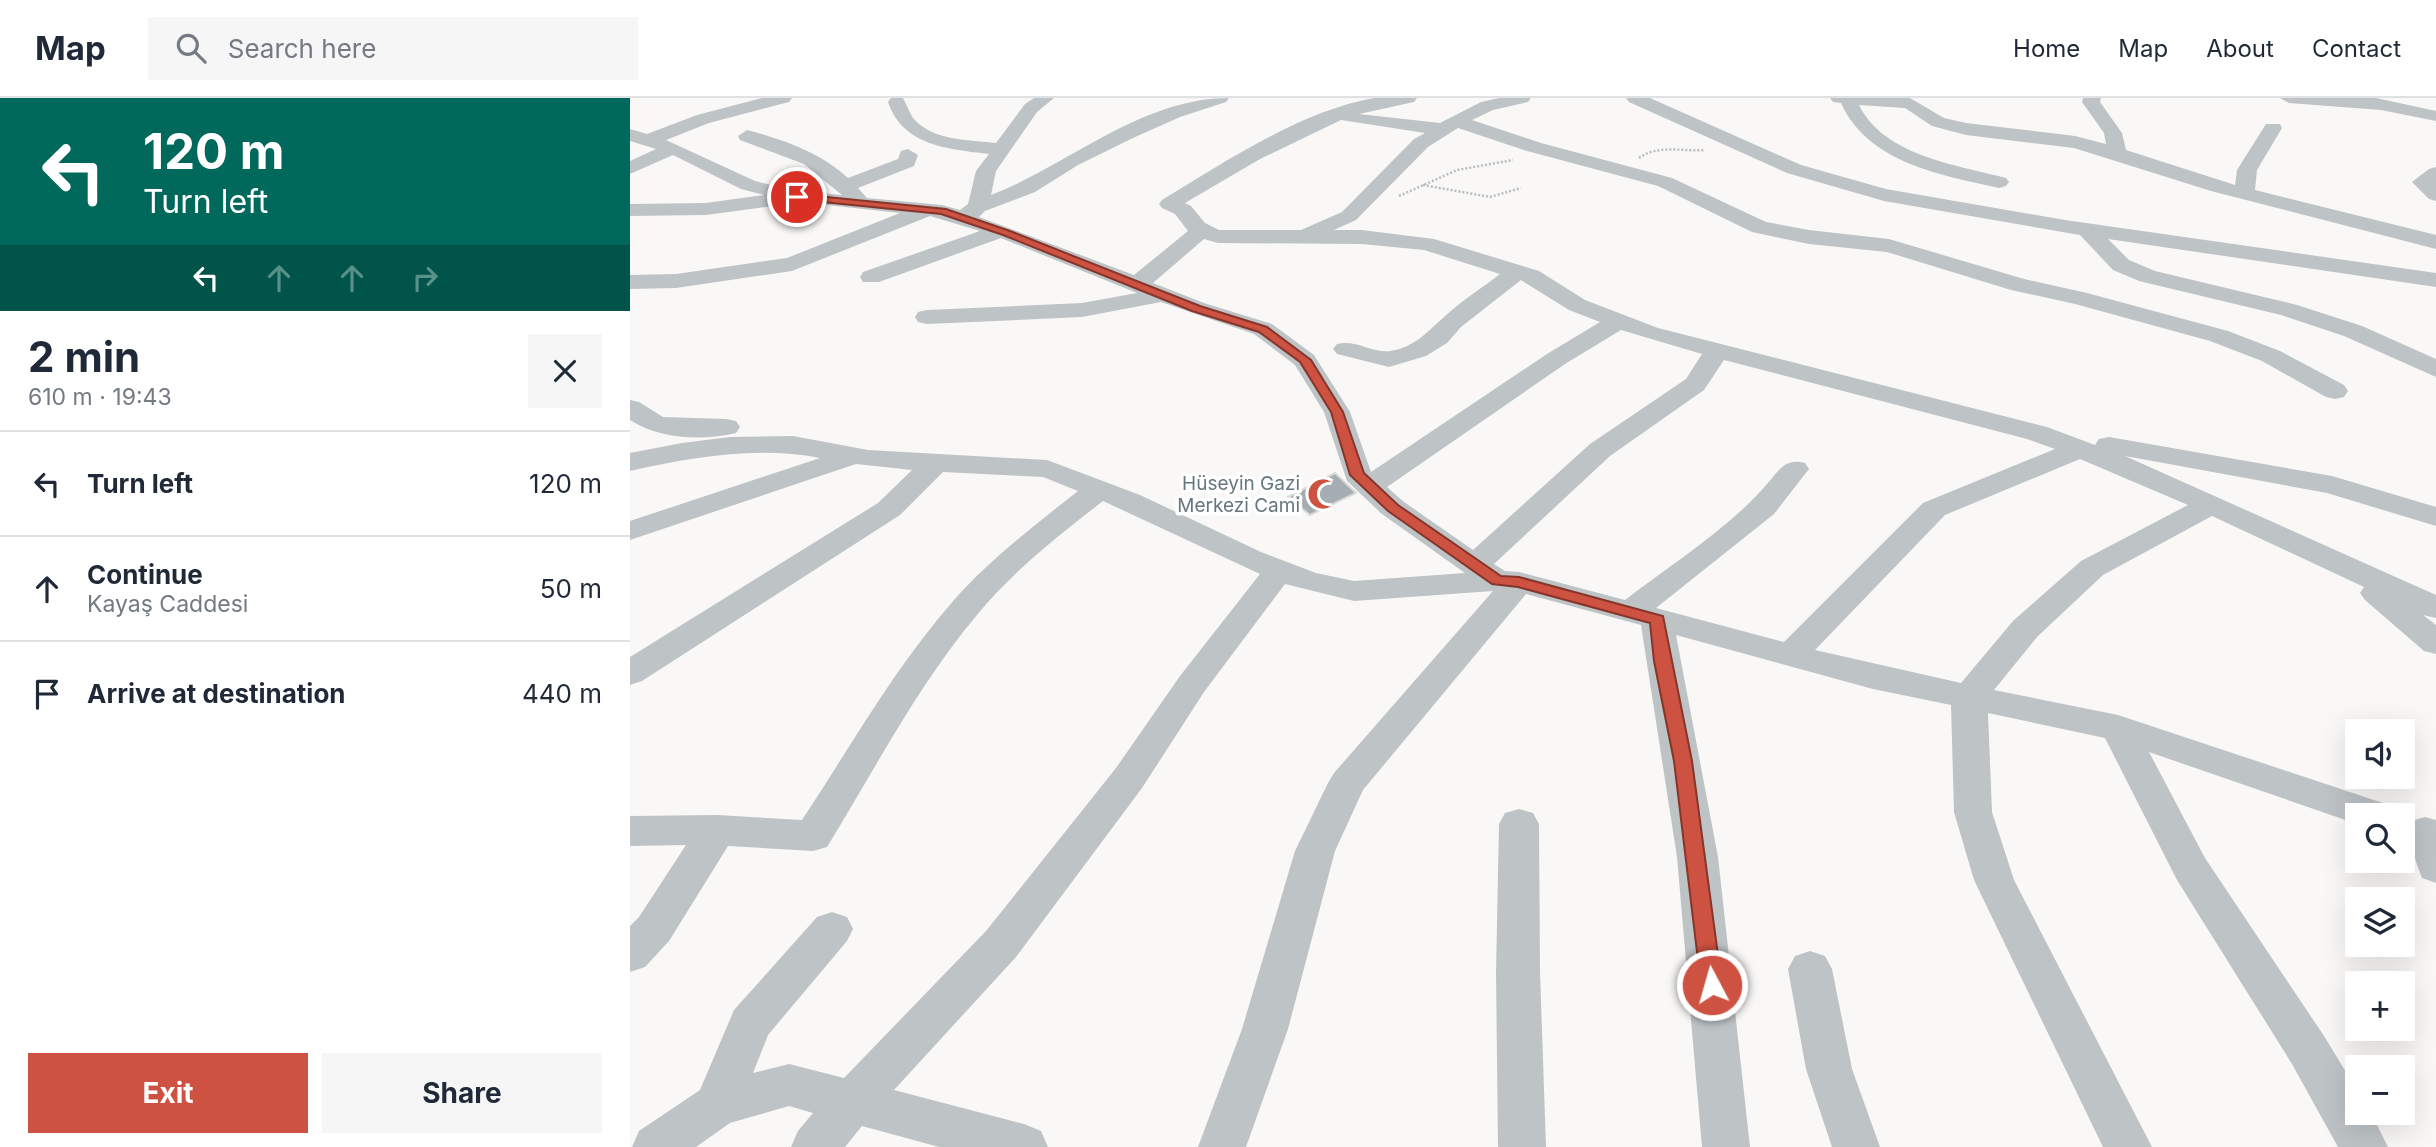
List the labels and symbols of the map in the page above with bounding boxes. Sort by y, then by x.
pin [767,167,827,227]
place label: Hüseyin Gazi Merkezi Cami [1177,472,1300,517]
mosque icon: Hüseyin Gazi Merkezi Cami [1306,477,1340,511]
position arrow [1675,948,1749,1022]

